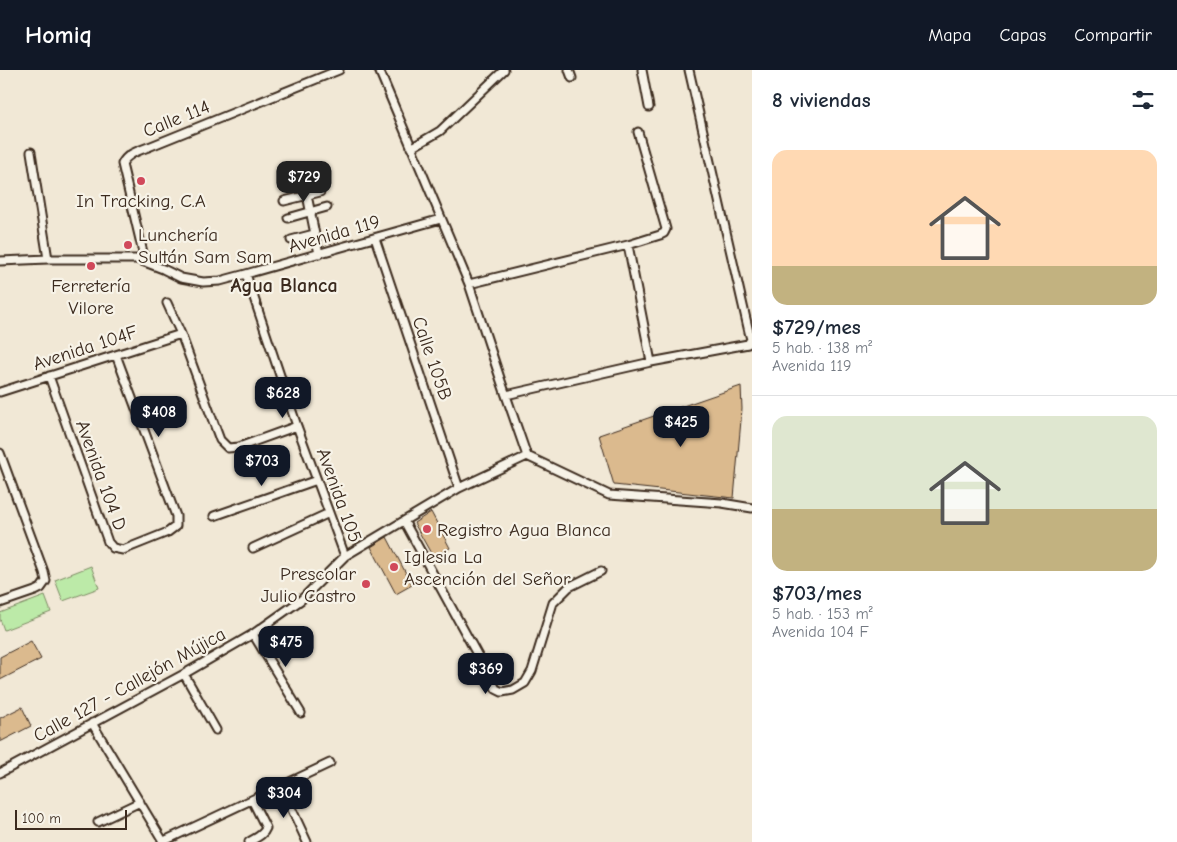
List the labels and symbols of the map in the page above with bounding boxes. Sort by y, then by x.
street label: Calle 114 [140,96,213,142]
pin: $729 [274,160,334,203]
marker: In Tracking, C.A [135,175,147,187]
place label: In Tracking, C.A [76,190,206,212]
street label: Avenida 119 [286,210,383,258]
place label: Lunchería Sultán Sam Sam [138,224,272,268]
marker: Lunchería Sultán Sam Sam [122,239,134,251]
marker: Ferretería Vilore [85,260,97,272]
district label: Agua Blanca [230,274,338,297]
place label: Ferretería Vilore [51,275,131,319]
street label: Calle 105B [408,314,457,403]
street label: Avenida 104F [30,321,140,375]
pin: $628 [253,376,313,419]
pin: $408 [129,396,189,438]
pin: $425 [651,406,711,448]
street label: Avenida 104 D [71,417,131,534]
pin: $703 [232,444,292,487]
street label: Avenida 105 [312,445,366,545]
place label: Registro Agua Blanca [437,519,611,541]
marker: Registro Agua Blanca [421,523,433,535]
place label: Iglesia La Ascención del Señor [404,546,571,590]
marker: Iglesia La Ascención del Señor [388,561,400,573]
place label: Prescolar Julio Castro [261,563,356,607]
marker: Prescolar Julio Castro [360,578,372,590]
street label: Calle 127 - Callejón Mújica [29,623,229,747]
pin: $475 [256,626,316,668]
pin: $369 [456,652,516,695]
pin: $304 [254,776,314,819]
scale bar [15,807,128,830]

